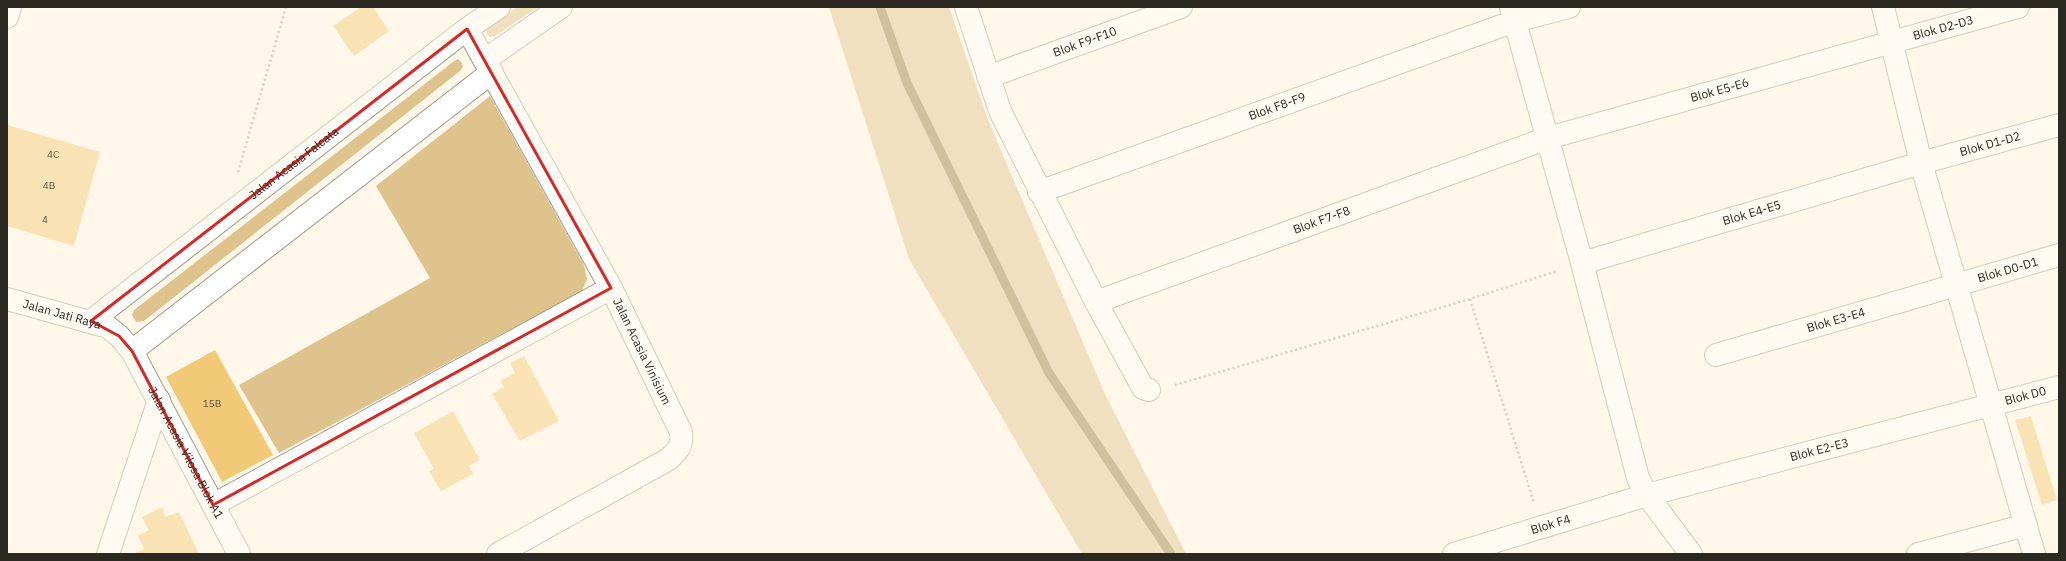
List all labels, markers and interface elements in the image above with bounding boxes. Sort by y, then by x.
street label: Blok D2-D3 [1911,12,1975,43]
street label: Blok F9-F10 [1051,23,1119,60]
street label: Blok E5-E6 [1688,74,1751,105]
street label: Blok F8-F9 [1246,89,1308,123]
street label: Jalan Acasia Falcata [246,123,342,202]
street label: Blok D1-D2 [1958,128,2022,159]
house number: 4C [47,148,59,161]
house number: 4B [43,179,55,192]
street label: Blok E4-E5 [1721,197,1783,228]
street label: Blok F7-F8 [1291,202,1352,237]
house number: 4 [42,213,48,226]
street label: Blok D0-D1 [1976,254,2040,285]
street label: Jalan Jati Raya [21,296,104,332]
street label: Jalan Acasia Vinisium [610,296,675,407]
street label: Blok E3-E4 [1805,304,1867,335]
street label: Blok D0 [2003,383,2048,408]
street label: Jalan Acasia Vilosa Blok A1 [145,384,227,521]
house number: 15B [203,397,221,410]
street label: Blok E2-E3 [1788,434,1850,464]
street label: Blok F4 [1529,511,1572,537]

